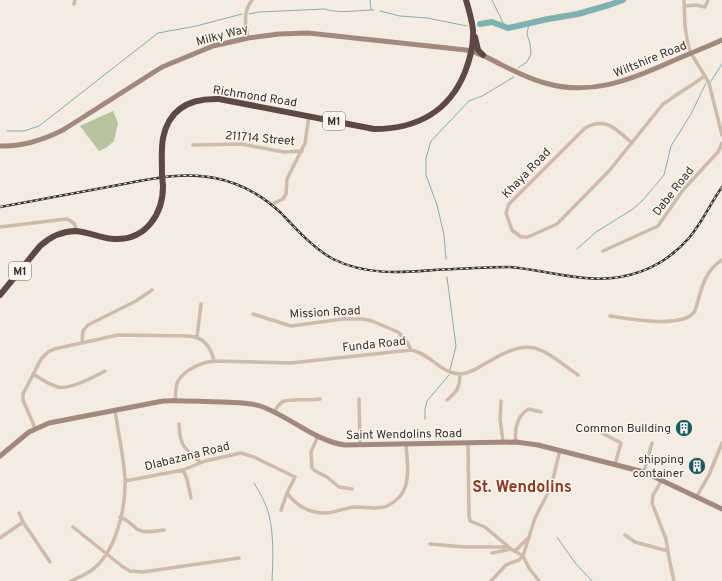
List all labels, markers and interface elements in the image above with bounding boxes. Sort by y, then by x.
street label: Milky Way [194,21,250,51]
street label: Wiltshire Road [611,38,689,82]
street label: Richmond Road [212,82,298,112]
road number: M1 [323,112,345,130]
street label: 211714 Street [224,128,296,150]
street label: Khaya Road [499,145,555,202]
street label: Dabe Road [650,164,698,220]
road number: M1 [9,262,31,280]
street label: Mission Road [289,303,361,323]
street label: Funda Road [342,334,407,356]
building icon: Common Building [674,418,694,438]
place label: Common Building [575,421,671,437]
street label: Saint Wendolins Road [346,426,462,444]
street label: Dlabazana Road [143,439,231,475]
place label: shipping container [633,452,684,482]
building icon: shipping container [687,456,707,476]
district label: St. Wendolins [472,478,572,498]

